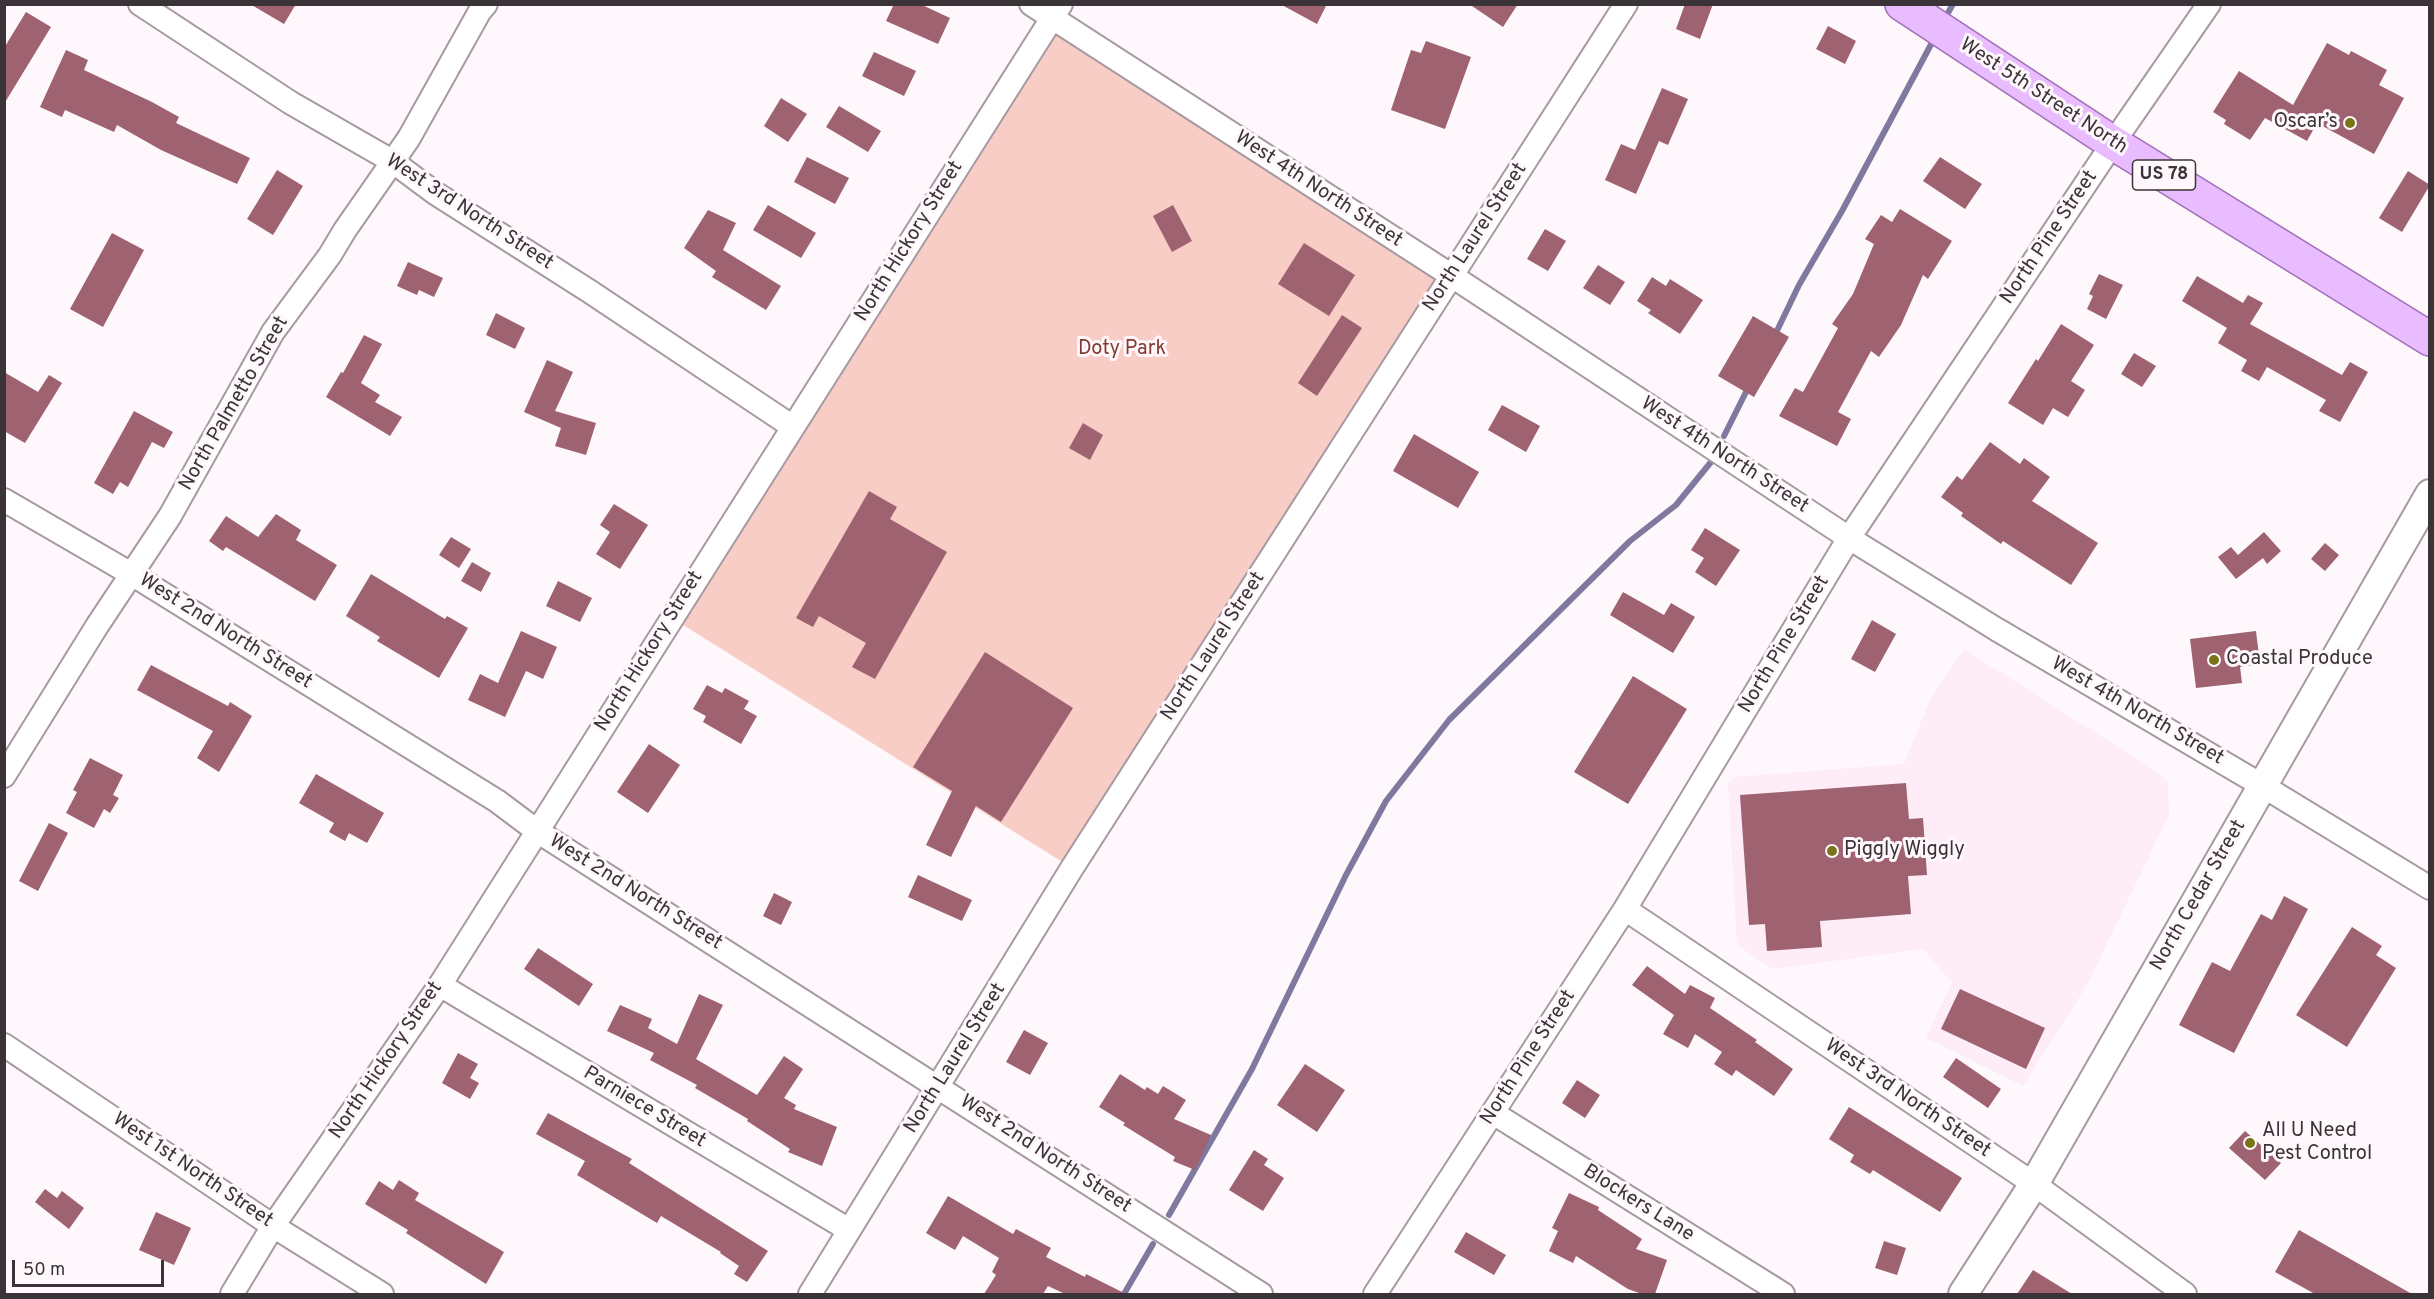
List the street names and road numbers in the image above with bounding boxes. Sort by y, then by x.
street label: West 5th Street North [1955,34,2131,160]
street label: West 4th North Street [1230,127,1406,253]
street label: West 3rd North Street [381,150,557,276]
street label: North Hickory Street [851,157,969,327]
street label: North Laurel Street [1419,159,1533,317]
road number: US 78 [2132,160,2196,190]
street label: North Pine Street [1996,167,2104,309]
street label: North Palmetto Street [175,312,295,496]
street label: West 4th North Street [1636,393,1812,519]
street label: North Hickory Street [591,567,709,737]
street label: North Laurel Street [1157,568,1271,726]
street label: West 2nd North Street [134,569,316,695]
street label: North Pine Street [1734,572,1836,718]
street label: West 4th North Street [2046,653,2228,771]
street label: North Cedar Street [2146,816,2252,976]
street label: West 2nd North Street [544,830,726,956]
street label: North Hickory Street [325,978,449,1144]
street label: North Laurel Street [900,979,1012,1139]
street label: North Pine Street [1476,986,1582,1130]
street label: West 3rd North Street [1819,1034,1995,1164]
street label: Parniece Street [578,1062,710,1154]
street label: West 2nd North Street [955,1091,1135,1219]
street label: West 1st North Street [107,1108,277,1234]
street label: Blockers Lane [1578,1160,1698,1248]

